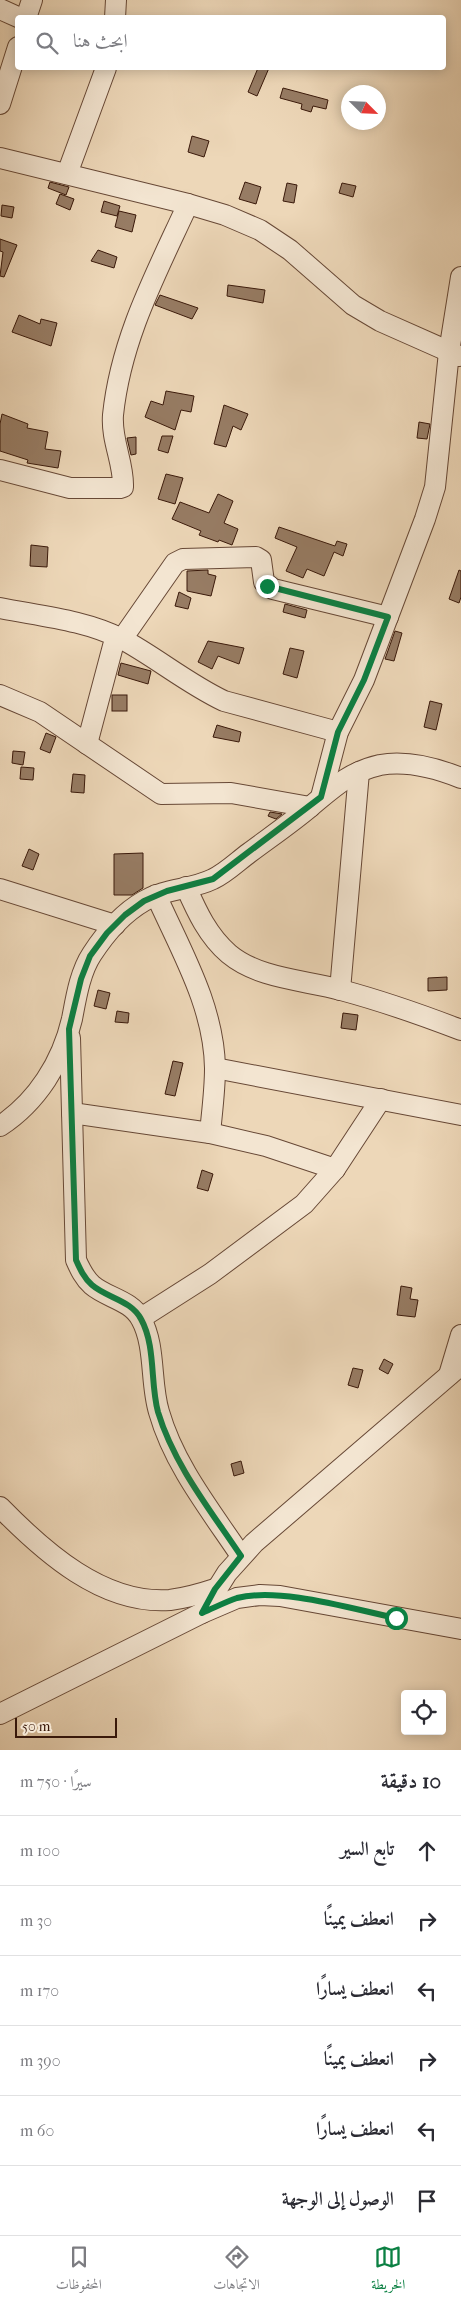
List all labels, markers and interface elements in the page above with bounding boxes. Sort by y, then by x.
search box [15,15,446,70]
icon: search [33,29,61,57]
text: ابحث هنا [73,30,128,52]
north arrow [341,85,386,130]
route end [256,575,279,598]
route start [385,1607,408,1630]
map controls [401,1690,446,1735]
button: locate [401,1690,446,1735]
scale bar [15,1715,118,1738]
text: 50 m [22,1718,50,1735]
text: 10 دقيقة [381,1769,441,1793]
text: سيرًا · 750 m [20,1772,92,1791]
icon: ahead [413,1837,441,1865]
text: تابع السير [340,1838,394,1860]
text: 100 m [20,1841,60,1860]
icon: right [413,1907,441,1935]
text: انعطف يمينًا [324,1908,394,1930]
text: 30 m [20,1911,52,1930]
icon: left [413,1977,441,2005]
text: انعطف يسارًا [316,1978,394,2000]
text: 170 m [20,1981,59,2000]
icon: right [413,2047,441,2075]
text: انعطف يمينًا [324,2048,394,2070]
text: 390 m [20,2051,61,2070]
icon: left [413,2117,441,2145]
text: انعطف يسارًا [316,2118,394,2140]
text: 60 m [20,2121,54,2140]
icon: arrive [413,2187,441,2215]
text: الوصول إلى الوجهة [282,2188,394,2210]
tab: المحفوظات [56,2243,102,2298]
tab: الاتجاهات [213,2243,260,2298]
tab: الخريطة [371,2243,405,2298]

